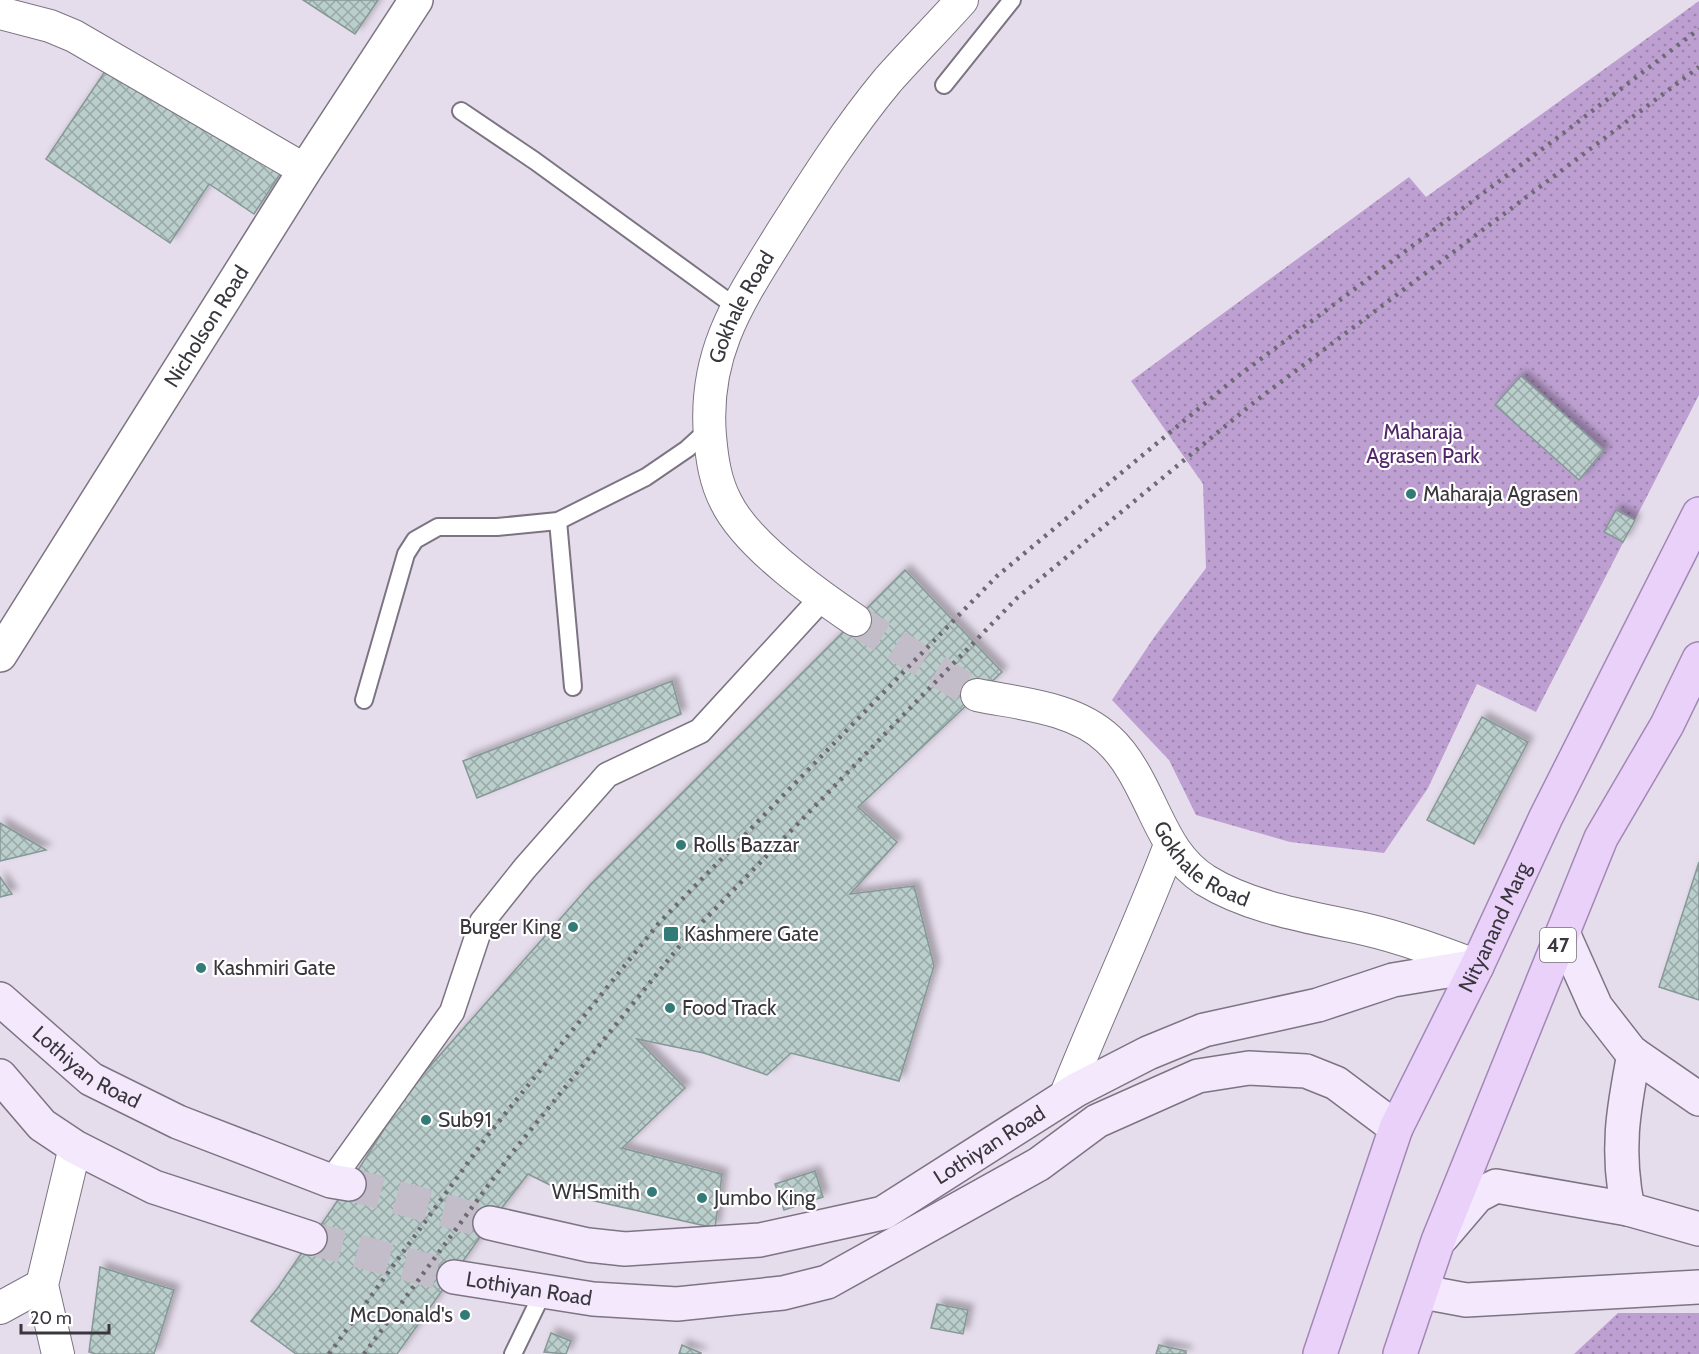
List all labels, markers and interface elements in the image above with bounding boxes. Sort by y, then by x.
street label: Gokhale Road [703,246,779,366]
street label: Nicholson Road [159,261,254,392]
park label: Maharaja Agrasen Park [1366,419,1480,468]
place label: Maharaja Agrasen [1423,481,1578,507]
marker: Maharaja Agrasen [1404,487,1418,501]
street label: Gokhale Road [1148,817,1253,912]
place label: Rolls Bazzar [693,832,800,857]
marker: Rolls Bazzar [674,838,688,852]
street label: Nityanand Marg [1453,858,1536,996]
place label: Burger King [459,914,562,939]
marker: Burger King [566,920,580,934]
place label: Kashmere Gate [684,921,819,946]
marker: Kashmere Gate [662,925,680,943]
road number: 47 [1540,928,1576,962]
place label: Kashmiri Gate [213,955,336,980]
marker: Kashmiri Gate [194,961,208,975]
place label: Food Track [682,995,777,1020]
marker: Food Track [663,1001,677,1015]
street label: Lothiyan Road [28,1021,145,1113]
street label: Lothiyan Road [929,1100,1049,1190]
place label: Sub91 [438,1107,492,1132]
marker: Sub91 [419,1113,433,1127]
place label: WHSmith [552,1179,640,1204]
marker: WHSmith [645,1185,659,1199]
place label: Jumbo King [713,1185,816,1210]
marker: Jumbo King [695,1191,709,1205]
street label: Lothiyan Road [464,1266,594,1311]
scale bar [21,1297,110,1335]
place label: McDonald's [350,1302,453,1327]
text: 20 m [30,1307,72,1329]
marker: McDonald's [458,1308,472,1322]

